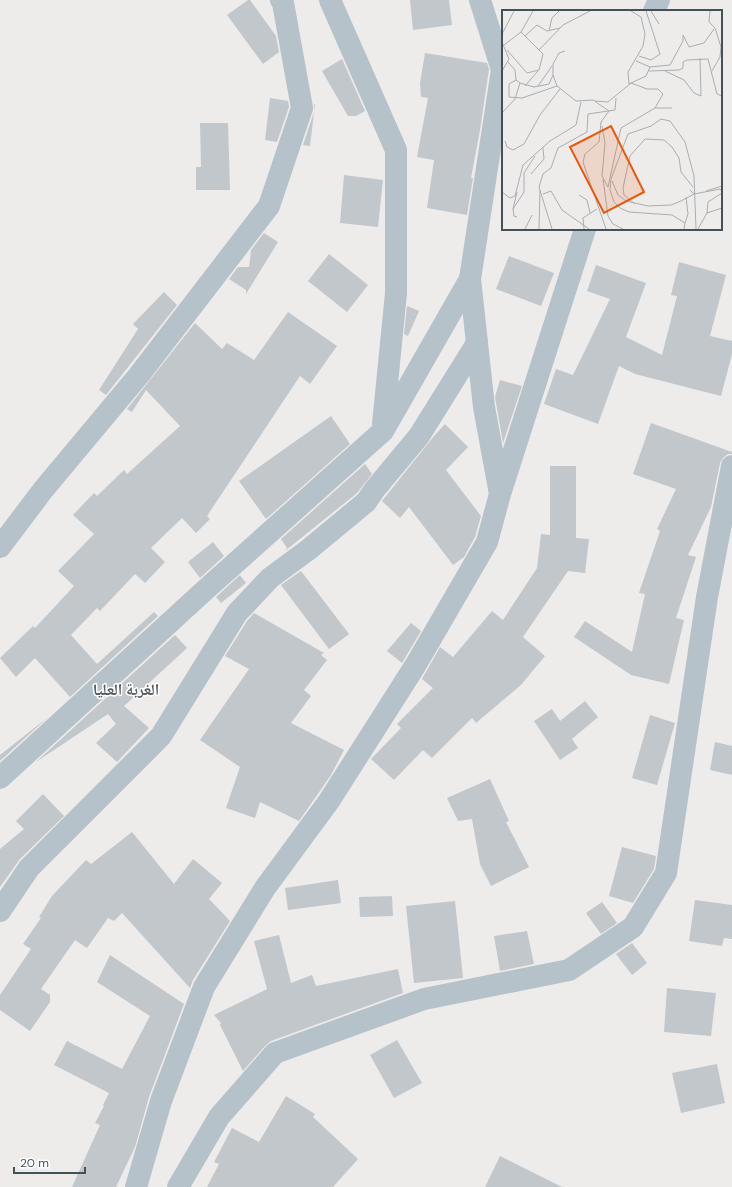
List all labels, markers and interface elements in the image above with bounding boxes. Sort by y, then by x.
inset map [502,10,722,230]
district label: الغربة العليا [93,679,159,700]
scale bar [14,1149,85,1175]
text: 20 m [20,1155,49,1171]

